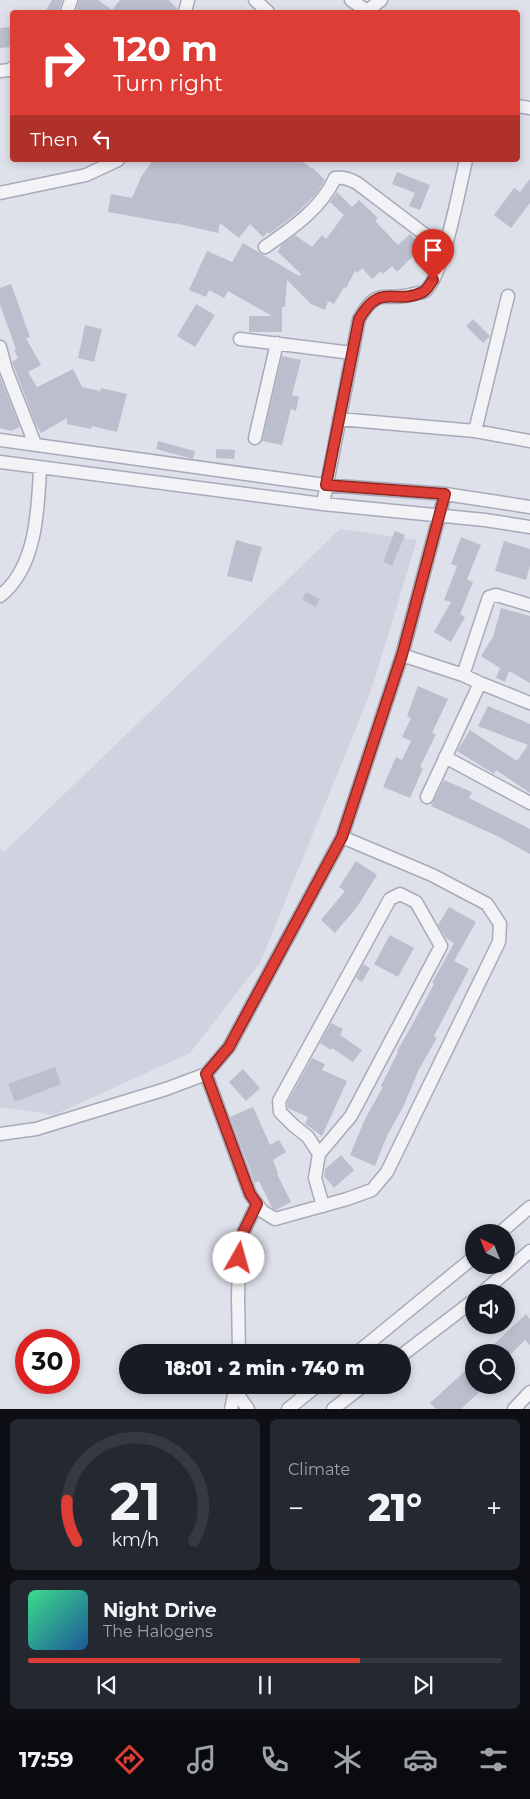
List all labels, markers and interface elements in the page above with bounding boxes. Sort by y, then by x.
text: 120 m [113,27,218,70]
icon: right [30,30,95,95]
text: Turn right [113,70,223,97]
icon: left [88,125,116,153]
text: Then [30,128,78,151]
pin [412,229,454,280]
icon: arrive [419,236,447,264]
north arrow [465,1224,515,1274]
map controls [465,1224,515,1394]
position arrow [212,1231,264,1283]
button: sound [465,1284,515,1334]
speed limit sign: 30 [15,1329,80,1394]
button: search [465,1344,515,1394]
text: 18:01 · 2 min · 740 m [165,1357,365,1380]
text: Climate [288,1460,350,1479]
text: 21 [109,1470,161,1533]
text: 21° [368,1484,422,1531]
text: − [288,1491,304,1525]
text: + [486,1491,502,1525]
text: km/h [111,1529,159,1550]
text: Night Drive [103,1599,217,1622]
text: The Halogens [103,1622,213,1641]
icon: previous [93,1671,121,1699]
icon: pause [251,1671,279,1699]
icon: next [409,1671,437,1699]
icon: directions [112,1742,147,1777]
icon: music [184,1742,219,1777]
icon: phone [257,1742,292,1777]
icon: climate [330,1742,365,1777]
icon: car [403,1742,438,1777]
icon: filters [476,1742,511,1777]
text: 17:59 [19,1746,74,1773]

